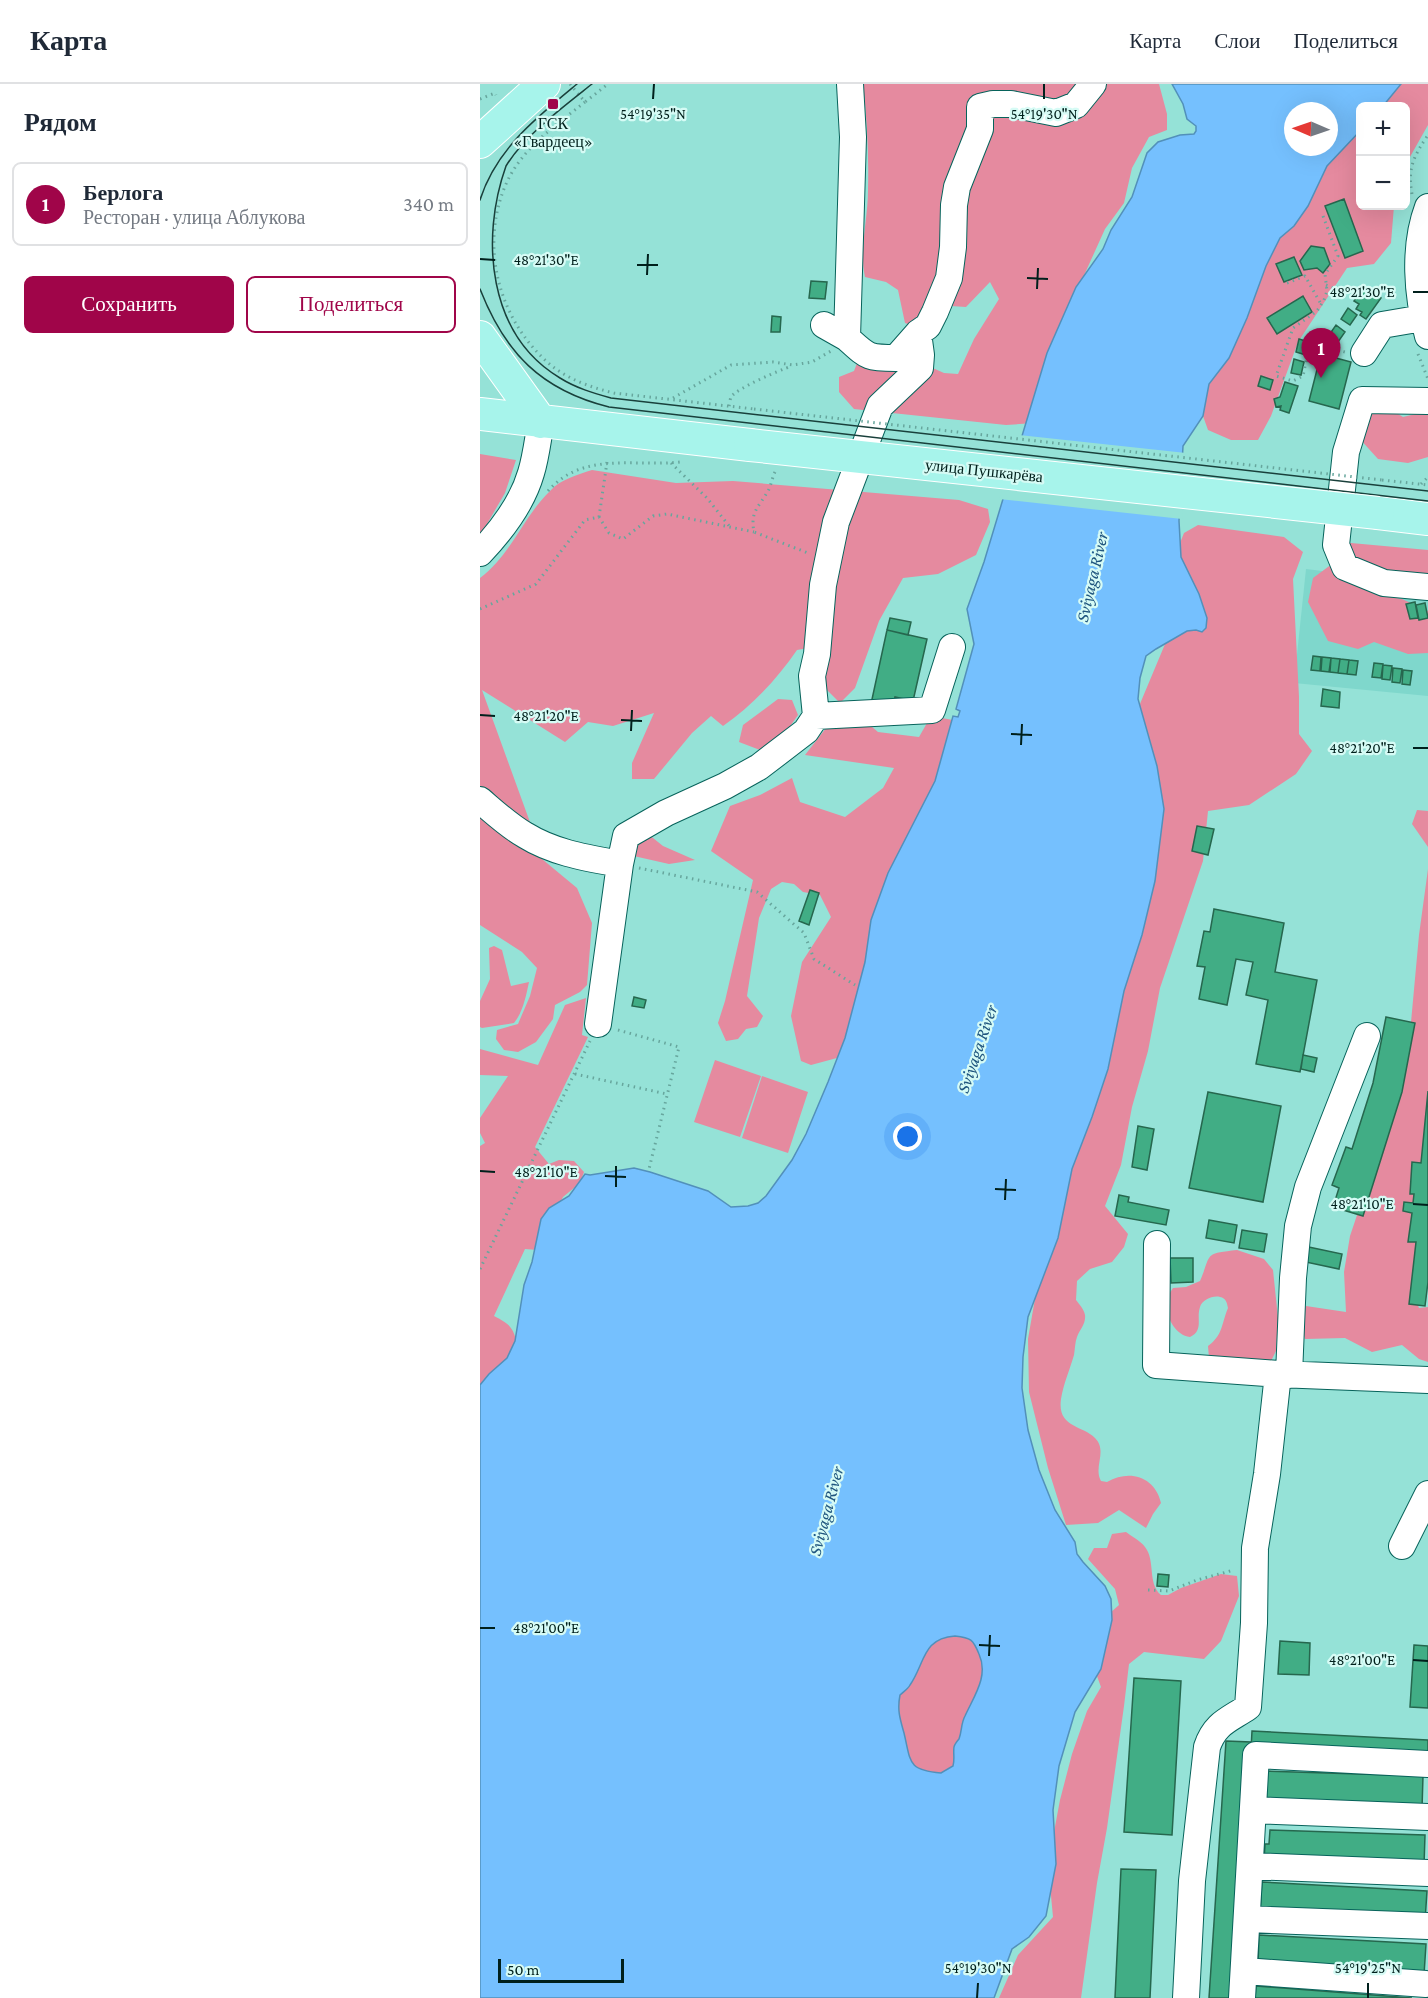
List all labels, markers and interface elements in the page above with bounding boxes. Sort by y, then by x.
text: Карта [30,25,107,56]
text: Карта [1129,29,1181,53]
text: Слои [1214,29,1260,53]
text: Поделиться [1293,29,1398,53]
marker: ГСК «Гвардеец» [546,97,560,111]
north arrow [1284,102,1338,156]
map controls [1356,102,1410,210]
button: + [1356,102,1410,156]
text: 54°19'35"N [620,106,686,122]
text: 54°19'30"N [1010,106,1078,122]
text: Рядом [24,108,97,137]
place label: ГСК «Гвардеец» [513,115,593,151]
button: − [1356,156,1410,210]
text: Берлога [83,180,163,205]
text: 1 [42,193,49,215]
text: 340 m [403,193,454,215]
text: Ресторан · улица Аблукова [83,206,305,228]
text: 48°21'30"E [513,252,579,268]
button: Сохранить [24,276,234,333]
button: Поделиться [246,276,456,333]
text: 48°21'30"E [1329,284,1395,300]
pin: 1 [1302,328,1340,378]
street label: улица Пушкарёва [924,456,1044,486]
water label: Sviyaga River [1072,529,1112,624]
text: 48°21'20"E [513,708,579,724]
text: 48°21'20"E [1329,740,1395,756]
water label: Sviyaga River [953,1002,1002,1096]
your location [893,1122,922,1151]
text: 48°21'10"E [514,1164,578,1180]
text: 48°21'10"E [1330,1196,1394,1212]
water label: Sviyaga River [804,1463,848,1558]
text: 48°21'00"E [513,1620,579,1636]
text: 48°21'00"E [1329,1652,1395,1668]
scale bar [498,1956,624,1984]
text: 54°19'30"N [944,1960,1012,1976]
text: 54°19'25"N [1335,1960,1401,1976]
text: 50 m [507,1961,539,1978]

